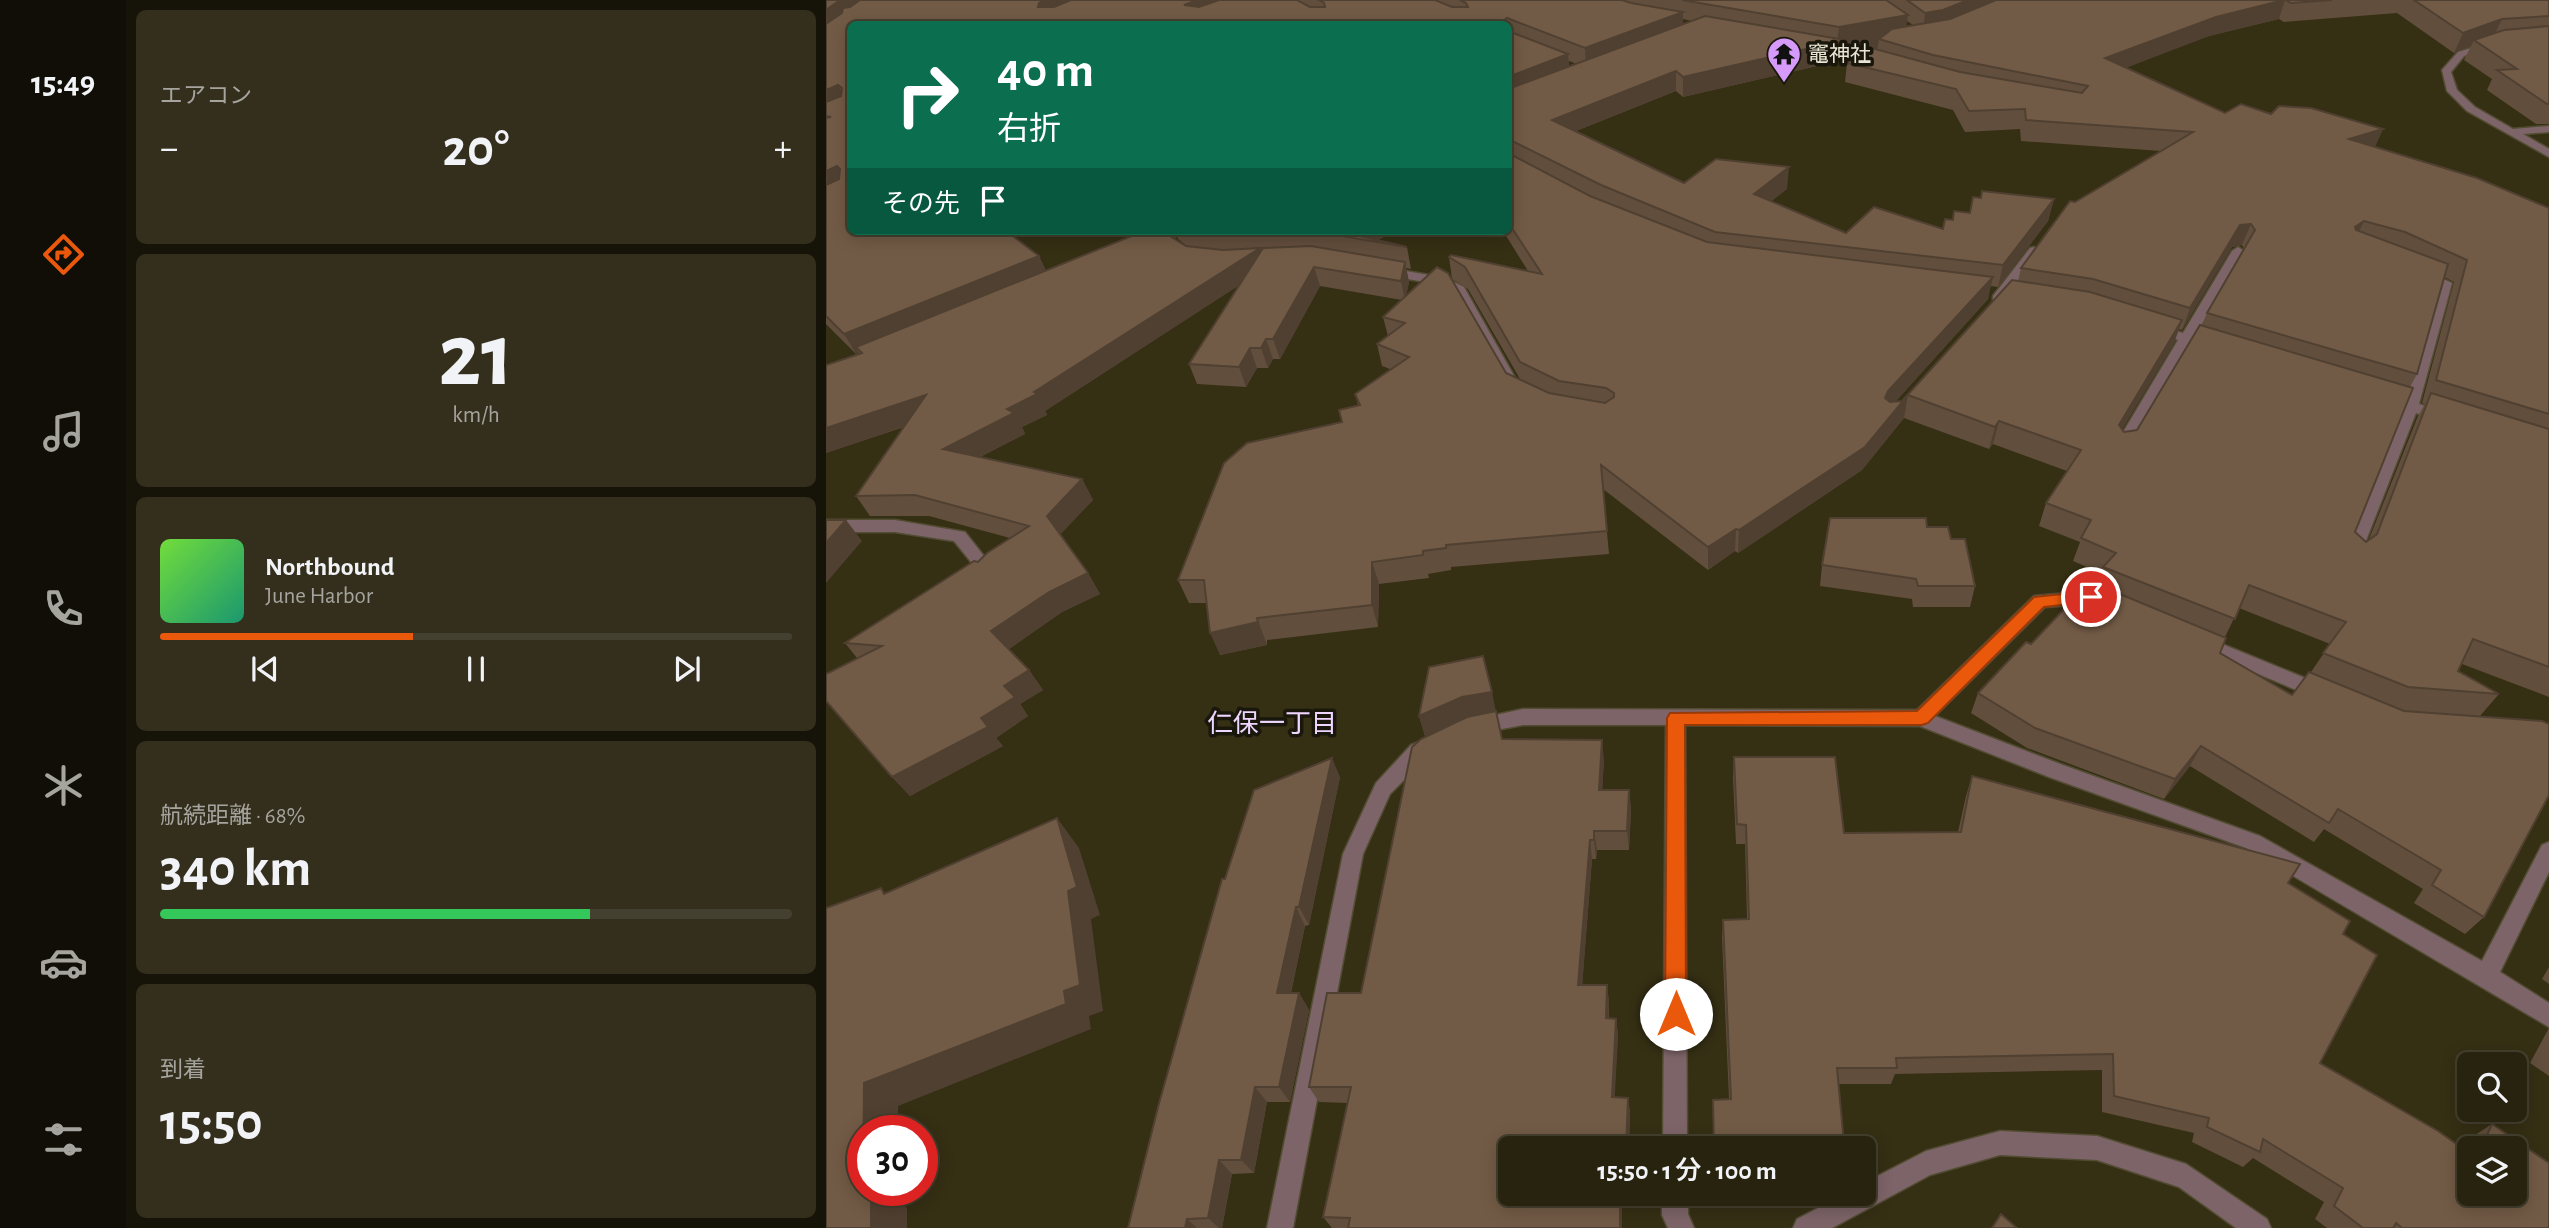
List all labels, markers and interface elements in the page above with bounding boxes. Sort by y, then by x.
temple icon: 竈神社 [1765,35,1803,84]
place label: 竈神社 [1808,43,1871,65]
text: 40 m [997,47,1094,96]
icon: right [882,49,973,140]
text: 15:49 [31,67,95,99]
text: エアコン [160,85,252,108]
text: 右折 [997,113,1061,145]
text: 20° [443,123,509,175]
text: − [160,130,178,168]
text: + [774,130,792,168]
icon: arrive [974,182,1012,220]
text: その先 [882,191,960,217]
icon: directions [39,230,88,279]
text: 21 [438,311,514,402]
text: km/h [452,404,500,427]
icon: music [39,407,88,456]
text: Northbound [265,554,394,580]
pin [2061,567,2121,627]
icon: arrive [2072,578,2110,616]
icon: phone [39,584,88,633]
text: June Harbor [265,585,373,608]
icon: previous [246,650,284,688]
icon: pause [457,650,495,688]
icon: next [668,650,706,688]
district label: 仁保一丁目 [1207,710,1337,737]
icon: climate [39,761,88,810]
text: 航続距離 · 68% [160,805,306,828]
text: 340 km [160,843,311,895]
icon: car [39,938,88,987]
position arrow [1639,977,1713,1051]
map controls [2457,1052,2527,1206]
button: search [2457,1052,2527,1122]
text: 到着 [160,1059,206,1082]
text: 15:50 [160,1097,263,1149]
icon: filters [39,1115,88,1164]
speed limit sign: 30 [847,1115,938,1206]
button: layers [2457,1136,2527,1206]
text: 15:50 · 1 分 · 100 m [1597,1158,1777,1184]

